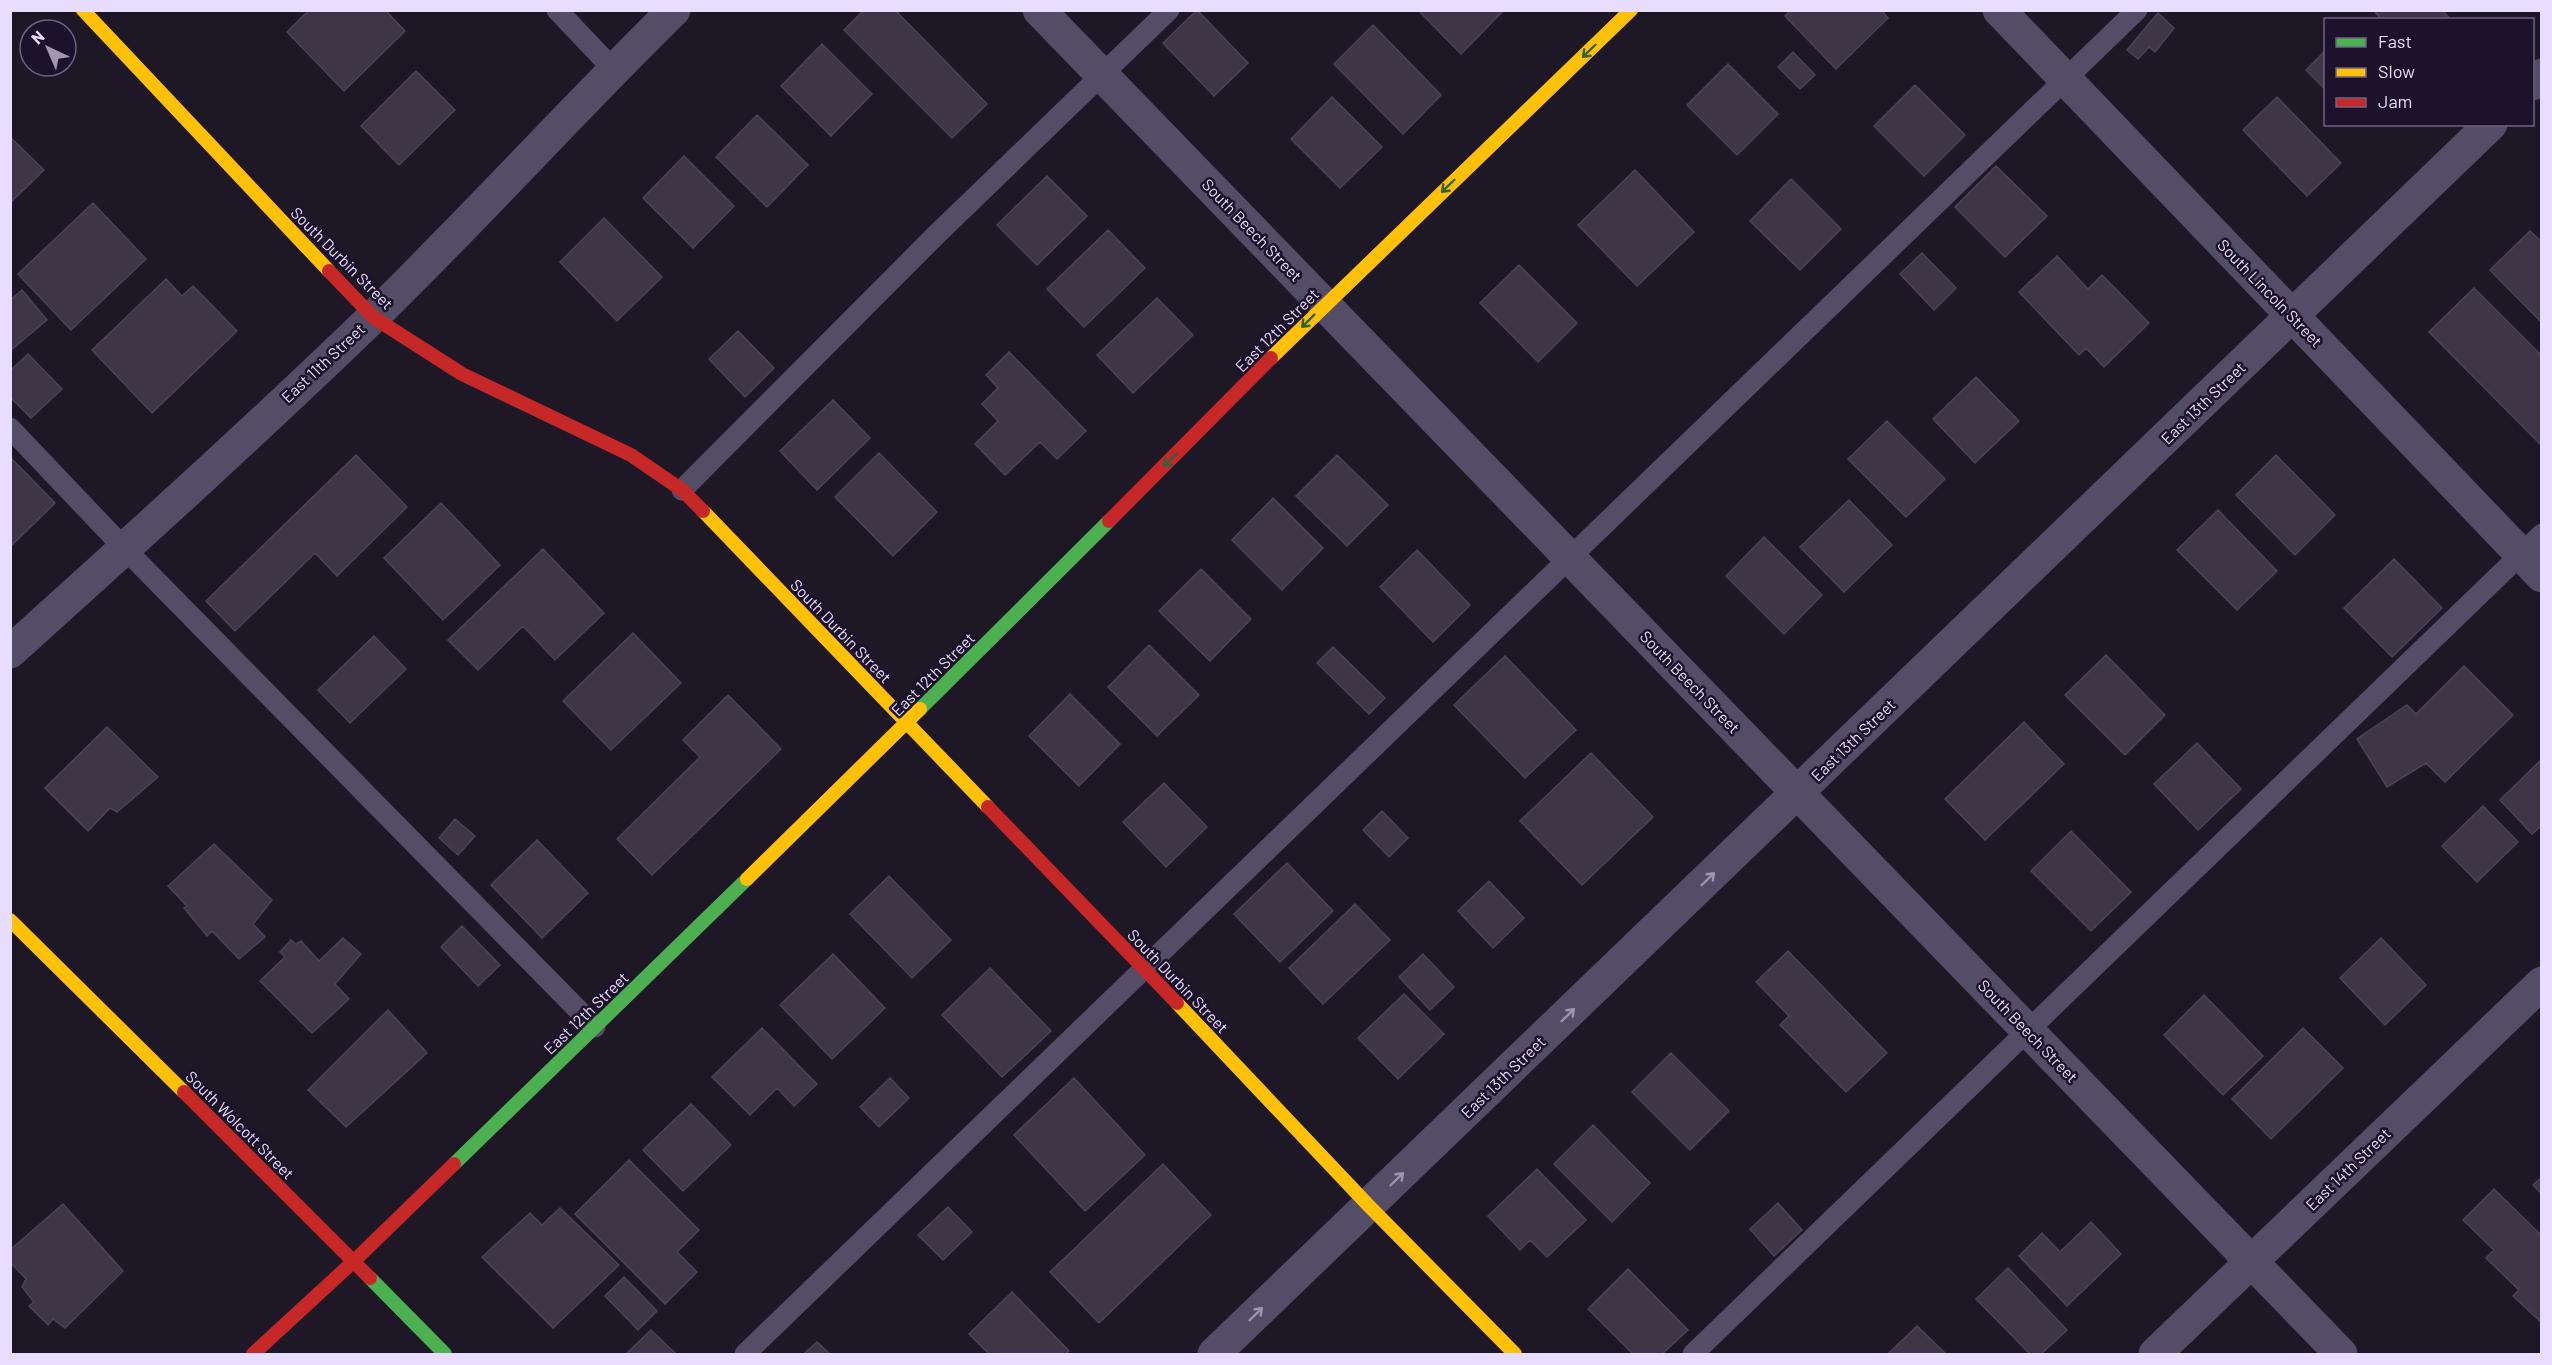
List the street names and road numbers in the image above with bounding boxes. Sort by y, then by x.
street label: South Beech Street [1199,174,1306,285]
street label: South Durbin Street [287,203,397,313]
street label: South Lincoln Street [2214,235,2327,350]
street label: East 12th Street [1231,284,1322,375]
street label: East 11th Street [277,319,368,406]
street label: East 13th Street [2157,358,2249,448]
street label: South Durbin Street [787,575,896,686]
street label: South Beech Street [1637,626,1744,737]
street label: East 12th Street [887,628,978,719]
street label: East 13th Street [1807,695,1899,785]
street label: South Durbin Street [1124,925,1233,1036]
street label: East 12th Street [539,968,632,1058]
street label: South Beech Street [1975,975,2082,1086]
street label: East 13th Street [1457,1032,1549,1122]
street label: South Wolcott Street [182,1067,298,1183]
street label: East 14th Street [2301,1123,2394,1214]

